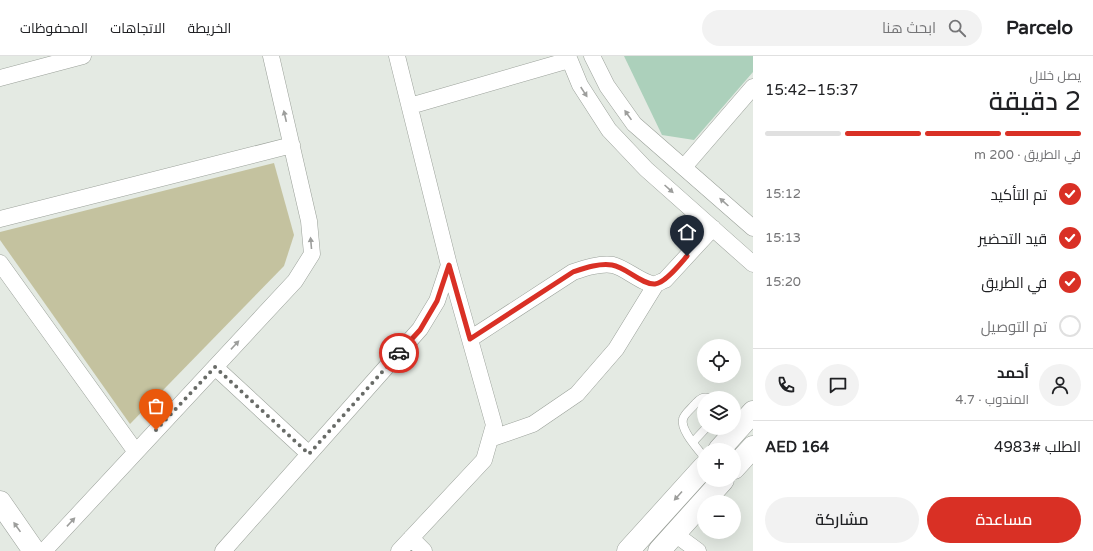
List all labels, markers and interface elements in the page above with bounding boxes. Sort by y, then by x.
search box [702,10,982,46]
icon: search [946,17,968,39]
text: Parcelo [1006,17,1073,39]
text: ابحث هنا [882,19,936,37]
text: المحفوظات [20,20,88,37]
text: الاتجاهات [110,20,166,37]
text: الخريطة [188,20,231,37]
text: يصل خلال [1029,68,1081,84]
text: 15:37–15:42 [765,81,858,99]
one-way arrow [580,86,588,97]
text: 2 دقيقة [989,86,1081,117]
one-way arrow [282,110,288,122]
one-way arrow [624,110,632,120]
text: في الطريق · 200 m [974,147,1081,163]
icon: check [1059,183,1081,205]
one-way arrow [664,184,674,194]
text: 15:12 [765,186,801,202]
text: تم التأكيد [990,186,1047,204]
one-way arrow [719,197,729,207]
pin [670,215,704,256]
icon: home [676,221,698,243]
icon: check [1059,227,1081,249]
text: 15:13 [765,230,801,246]
text: قيد التحضير [978,230,1047,248]
one-way arrow [307,237,314,249]
icon: check [1059,271,1081,293]
text: 15:20 [765,274,801,290]
text: في الطريق [981,274,1047,292]
text: تم التوصيل [981,318,1047,336]
courier [379,333,419,373]
map controls [697,339,741,539]
button: locate [697,339,741,383]
one-way arrow [231,340,240,350]
icon: car [388,342,410,364]
button: phone [765,364,807,406]
button: chat [817,364,859,406]
text: أحمد [997,364,1029,382]
button: person [1039,364,1081,406]
pin [139,389,173,430]
button: layers [697,391,741,435]
text: المندوب · 4.7 [955,392,1029,408]
icon: bag [145,395,167,417]
text: AED 164 [765,438,829,456]
text: الطلب #4983 [994,438,1081,456]
button: + [697,443,741,487]
one-way arrow [674,492,683,501]
button: − [697,495,741,539]
button: مشاركة [765,497,919,543]
button: مساعدة [927,497,1081,543]
one-way arrow [66,517,75,528]
one-way arrow [13,521,21,532]

